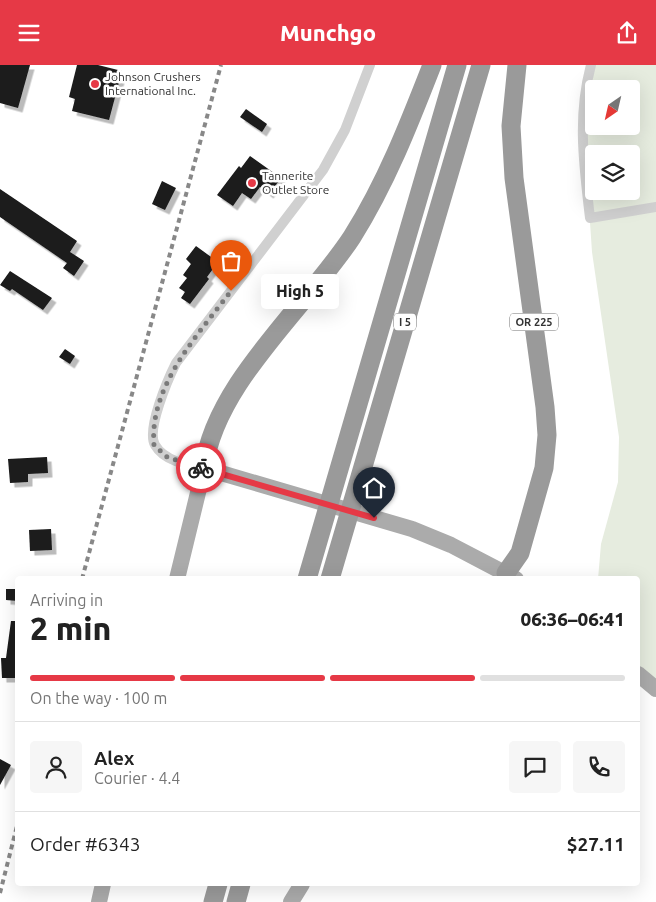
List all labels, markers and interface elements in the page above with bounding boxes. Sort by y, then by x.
icon: menu [15,19,43,47]
icon: share [613,19,641,47]
text: Munchgo [280,20,376,45]
place label: Johnson Crushers International Inc. [105,70,201,97]
marker: Johnson Crushers International Inc. [89,78,101,90]
north arrow [585,80,640,135]
map controls [585,80,640,200]
button: layers [585,145,640,200]
place label: Tannerite Outlet Store [262,169,329,196]
marker: Tannerite Outlet Store [246,177,258,189]
pin [210,240,252,291]
icon: bag [217,247,245,275]
callout: High 5 [261,273,338,309]
text: High 5 [276,282,324,300]
road number: I 5 [394,313,416,331]
road number: OR 225 [510,313,558,331]
courier [176,443,226,493]
icon: bike [187,454,215,482]
pin [353,467,395,518]
icon: home [360,474,388,502]
text: Arriving in [30,591,103,609]
text: 06:36–06:41 [520,608,625,630]
text: 2 min [30,610,111,646]
text: On the way · 100 m [30,689,167,707]
button: person [30,741,82,793]
button: chat [509,741,561,793]
button: phone [573,741,625,793]
text: Alex [94,747,134,769]
text: Courier · 4.4 [94,769,180,787]
text: Order #6343 [30,833,140,855]
text: $27.11 [567,833,625,855]

